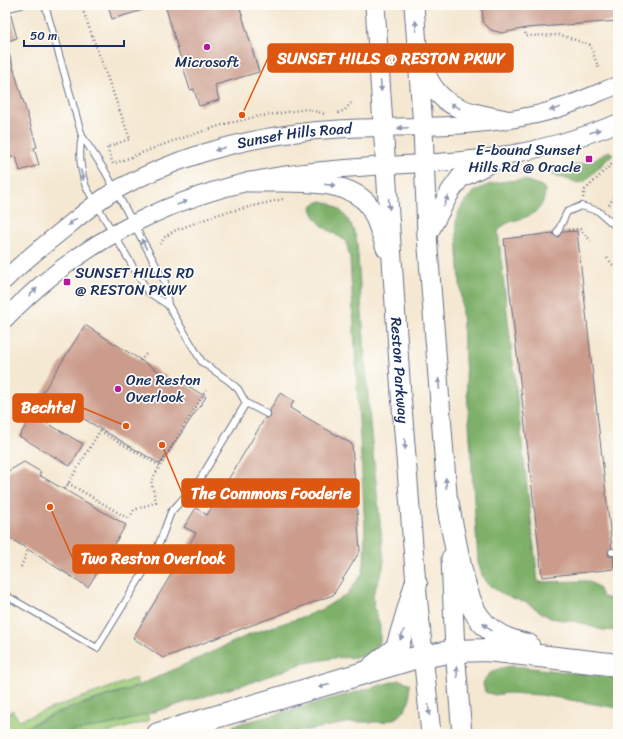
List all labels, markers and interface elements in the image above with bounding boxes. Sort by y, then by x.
one-way arrow [412,20,419,32]
scale bar [24,22,124,48]
text: 50 m [30,25,57,47]
marker: Microsoft [202,42,212,52]
callout: SUNSET HILLS @ RESTON PKWY [268,44,513,72]
text: SUNSET HILLS @ RESTON PKWY [276,44,506,73]
place label: Microsoft [175,49,239,75]
one-way arrow [378,80,385,92]
one-way arrow [449,103,461,109]
one-way arrow [549,106,561,112]
street label: Sunset Hills Road [234,115,353,156]
one-way arrow [397,124,409,131]
one-way arrow [590,128,602,134]
place label: E-bound Sunset Hills Rd @ Oracle [468,137,582,180]
one-way arrow [213,146,225,152]
marker: E-bound Sunset Hills Rd @ Oracle [584,154,594,164]
one-way arrow [79,169,85,181]
one-way arrow [323,182,336,188]
one-way arrow [443,194,449,206]
one-way arrow [385,198,392,210]
one-way arrow [177,199,189,205]
one-way arrow [67,218,78,227]
one-way arrow [141,238,148,250]
place label: SUNSET HILLS RD @ RESTON PKWY [75,260,194,303]
marker: SUNSET HILLS RD @ RESTON PKWY [62,277,72,287]
one-way arrow [28,287,38,296]
street label: Reston Parkway [383,316,416,424]
place label: One Reston Overlook [126,367,201,410]
one-way arrow [435,378,442,390]
marker: One Reston Overlook [113,384,123,394]
text: Bechtel [21,393,76,422]
callout: Bechtel [13,394,83,422]
one-way arrow [402,438,409,450]
one-way arrow [442,477,449,489]
callout: The Commons Fooderie [182,479,359,507]
text: The Commons Fooderie [191,479,352,508]
text: Two Reston Overlook [81,544,226,573]
callout: Two Reston Overlook [73,545,234,573]
one-way arrow [482,622,492,631]
one-way arrow [399,629,405,641]
one-way arrow [454,666,460,678]
one-way arrow [318,683,330,689]
one-way arrow [426,704,432,716]

